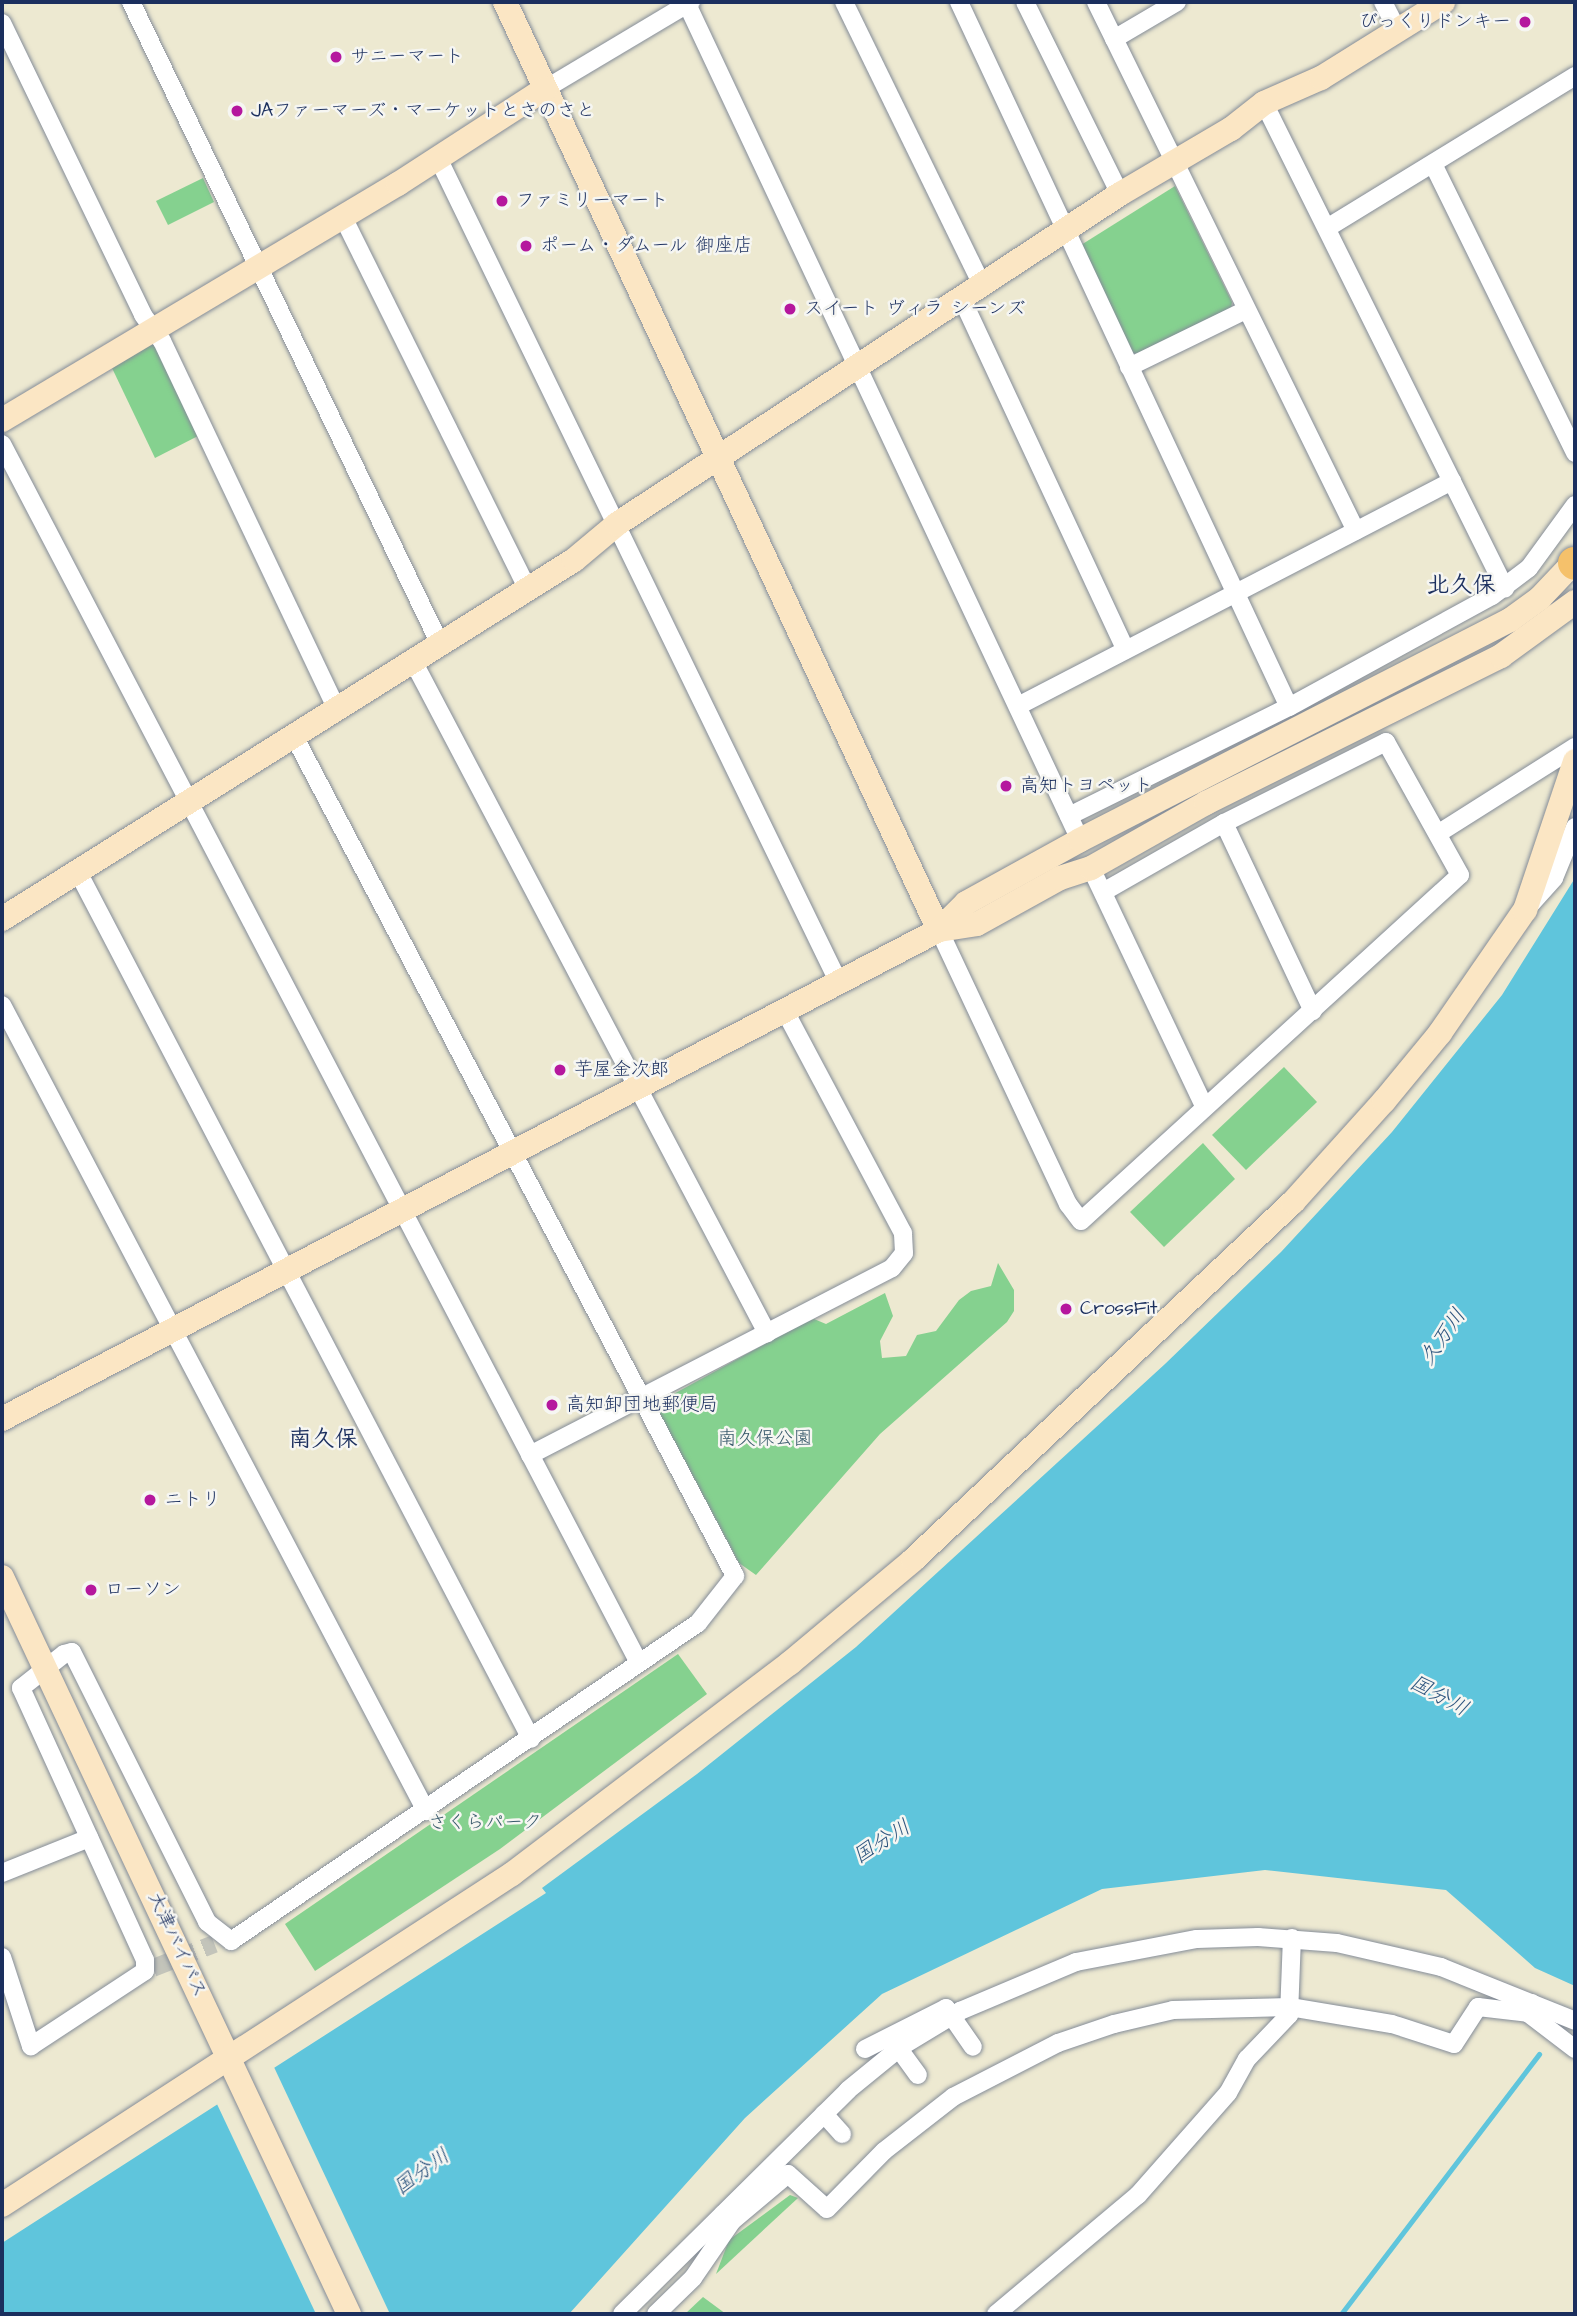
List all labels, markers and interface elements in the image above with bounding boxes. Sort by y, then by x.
place label: びっくりドンキー [1359,11,1511,33]
marker: びっくりドンキー [1517,14,1533,30]
place label: サニーマート [350,46,464,68]
marker: サニーマート [328,49,344,65]
place label: JAファーマーズ・マーケットとさのさと [251,100,596,122]
marker: JAファーマーズ・マーケットとさのさと [229,103,245,119]
place label: ファミリーマート [516,190,668,212]
marker: ファミリーマート [494,193,510,209]
place label: ポーム・ダムール 御座店 [540,235,756,257]
marker: ポーム・ダムール 御座店 [518,238,534,254]
place label: スイート ヴィラ シーンズ [804,298,1027,320]
marker: スイート ヴィラ シーンズ [782,301,798,317]
district label: 北久保 [1427,571,1495,599]
place label: 高知トヨペット [1020,775,1153,797]
marker: 高知トヨペット [998,778,1014,794]
place label: 芋屋金次郎 [574,1059,669,1081]
marker: 芋屋金次郎 [552,1062,568,1078]
place label: CrossFit [1080,1298,1157,1320]
marker: CrossFit [1058,1301,1074,1317]
water label: 久万川 [1415,1304,1471,1370]
place label: 高知卸団地郵便局 [566,1394,718,1416]
marker: 高知卸団地郵便局 [544,1397,560,1413]
district label: 南久保 [289,1425,357,1453]
park label: 南久保公園 [718,1428,812,1450]
place label: ニトリ [164,1489,221,1511]
marker: ニトリ [142,1492,158,1508]
place label: ローソン [105,1579,181,1601]
marker: ローソン [83,1582,99,1598]
water label: 国分川 [1405,1670,1473,1722]
park label: さくらパーク [428,1812,542,1834]
water label: 国分川 [849,1815,915,1869]
street label: 大津バイパス [143,1889,211,2001]
water label: 国分川 [389,2143,455,2201]

